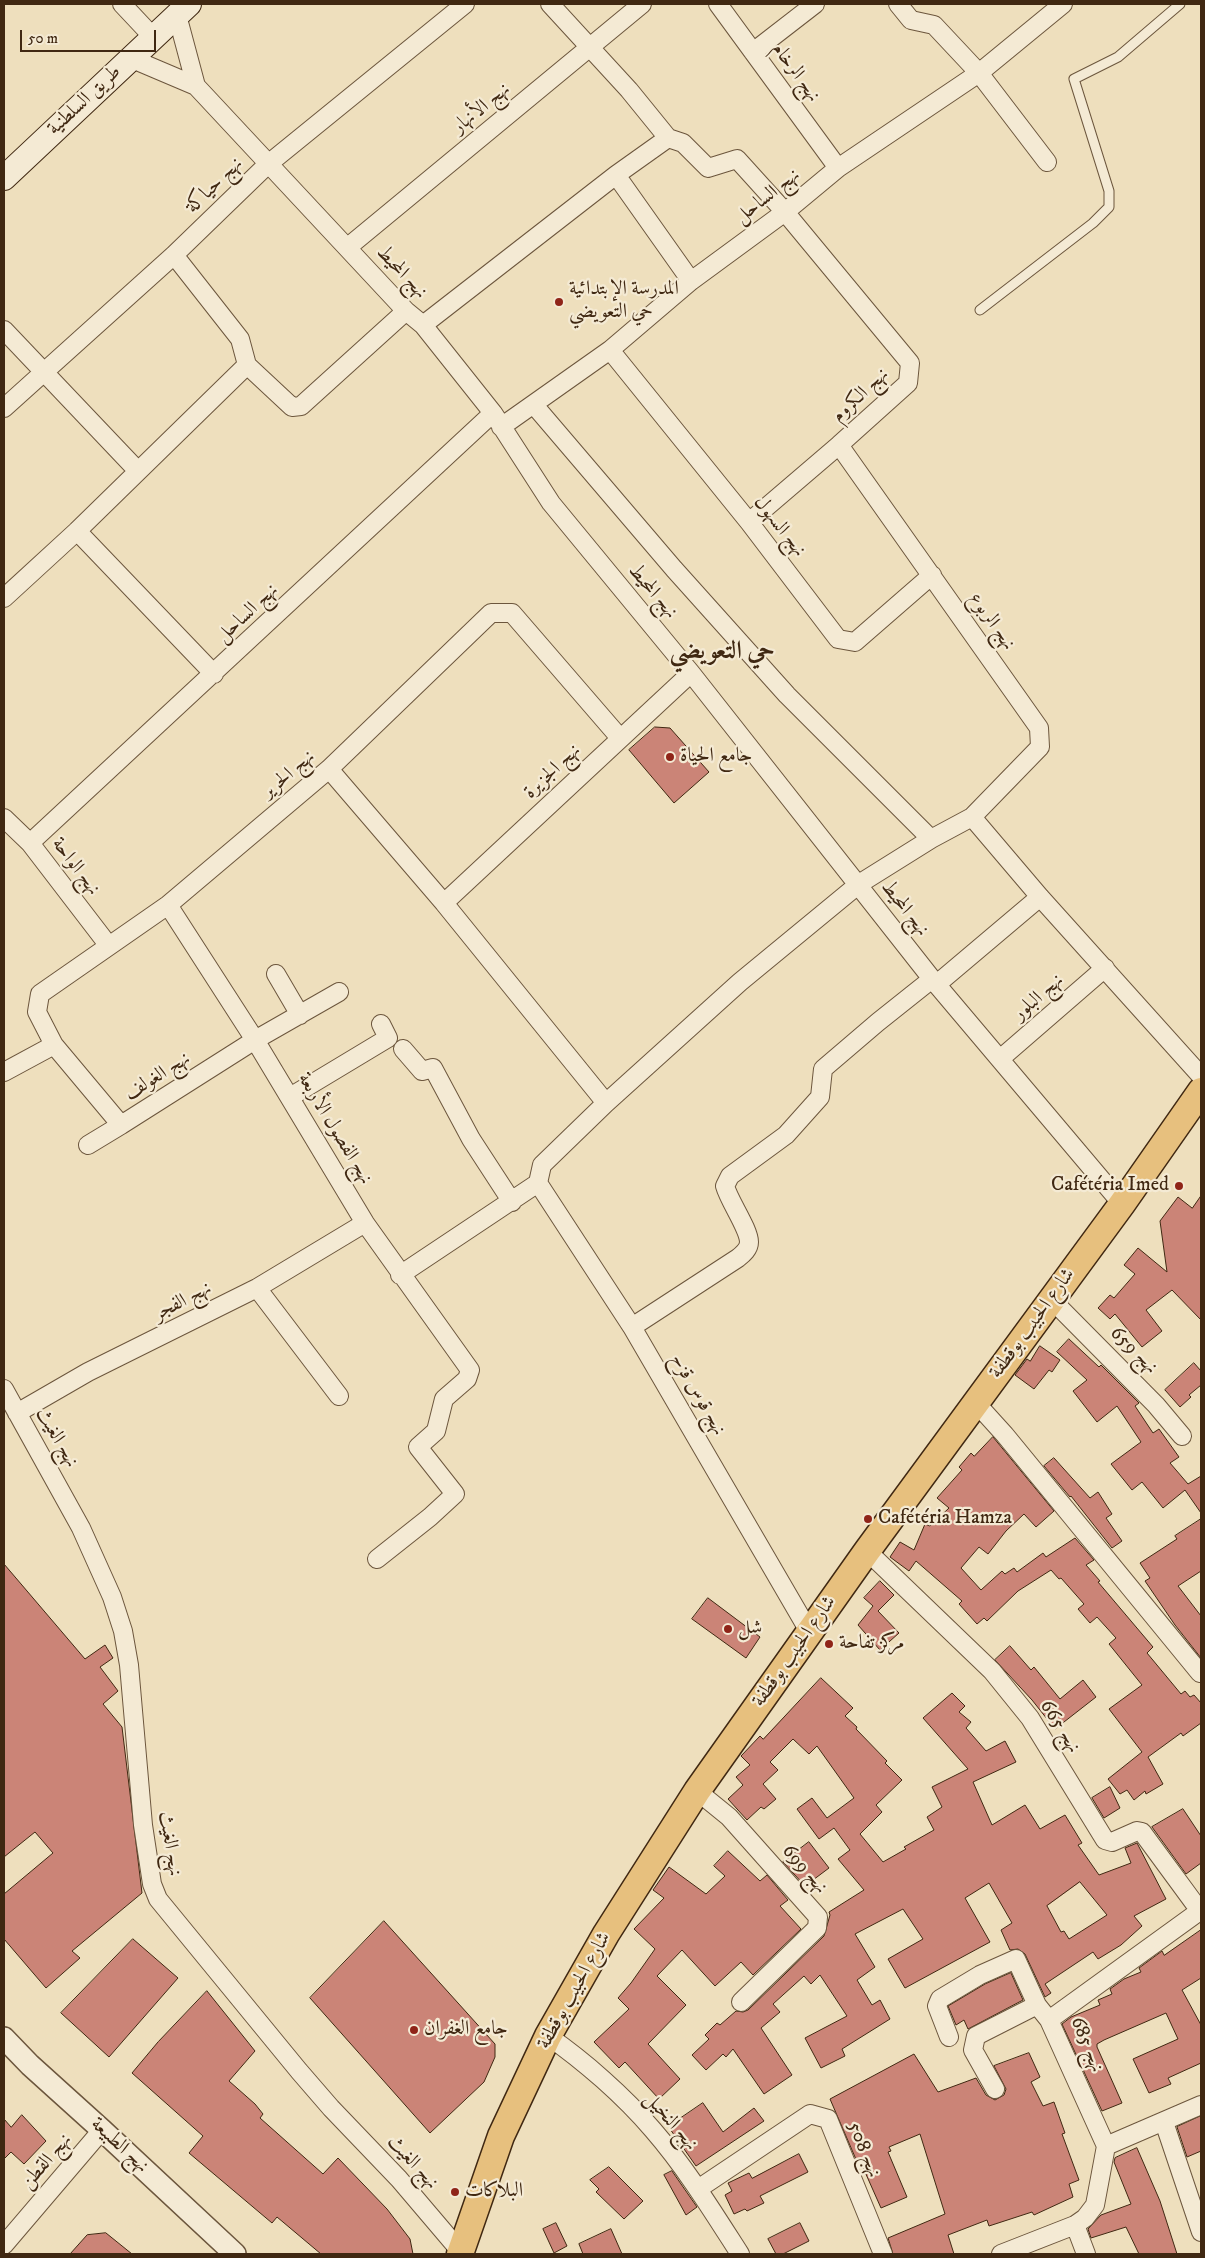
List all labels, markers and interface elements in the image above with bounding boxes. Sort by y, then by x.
scale bar [22,20,159,52]
text: 50 m [28,29,58,48]
street label: نهج الرخام [765,38,825,108]
street label: طريق السلطنية [43,61,127,141]
street label: نهج الأنهار [448,78,516,140]
street label: نهج حياكة [181,153,249,219]
street label: نهج الساحل [730,164,806,230]
street label: نهج المحيط [370,241,432,305]
place label: المدرسة الإبتدائية حي التعويضي [569,278,679,325]
marker: المدرسة الإبتدائية حي التعويضي [553,296,565,308]
street label: نهج الكروم [827,364,895,428]
street label: نهج السهول [748,492,810,562]
street label: نهج المحيط [622,560,682,624]
street label: نهج الساحل [212,579,284,649]
street label: نهج الربوع [962,588,1020,656]
district label: حي التعويضي [669,638,775,668]
street label: نهج الجزيرة [519,739,587,805]
place label: جامع الحياة [680,745,752,769]
street label: نهج الحرير [257,746,321,804]
marker: جامع الحياة [664,751,676,763]
street label: نهج الواحة [45,833,105,901]
street label: نهج المحيط [875,876,933,942]
street label: نهج البلور [1009,969,1069,1027]
street label: نهج الغولف [121,1047,195,1107]
street label: نهج الفصول الأربعة [291,1069,377,1189]
place label: Cafétéria Imed [1051,1174,1169,1198]
marker: Cafétéria Imed [1173,1180,1185,1192]
street label: شارع الحبيب بوقطفة [985,1264,1081,1384]
street label: نهج الفجر [150,1277,216,1327]
street label: نهج 659 [1104,1322,1162,1380]
street label: نهج قوس قزح [664,1350,730,1440]
street label: نهج الغيث [29,1404,83,1472]
place label: Cafétéria Hamza [878,1507,1012,1531]
marker: Cafétéria Hamza [862,1513,874,1525]
street label: شارع الحبيب بوقطفة [748,1592,842,1712]
place label: شل [738,1617,762,1641]
marker: شل [722,1623,734,1635]
place label: مركز تفاحة [839,1632,904,1656]
marker: مركز تفاحة [823,1638,835,1650]
street label: نهج 665 [1033,1696,1085,1758]
street label: نهج الغيث [152,1810,186,1878]
street label: نهج 699 [776,1840,832,1900]
street label: شارع الحبيب بوقطفة [533,1928,617,2054]
street label: نهج 685 [1064,2014,1108,2076]
place label: جامع الغفران [424,2018,508,2042]
marker: جامع الغفران [408,2024,420,2036]
street label: نهج النخيل [638,2088,702,2156]
street label: نهج الطبيعة [85,2113,153,2179]
street label: نهج 508 [841,2118,885,2182]
street label: نهج القطن [16,2129,78,2195]
street label: نهج الغيث [381,2131,443,2195]
place label: البلاكات [465,2180,523,2204]
marker: البلاكات [449,2186,461,2198]

